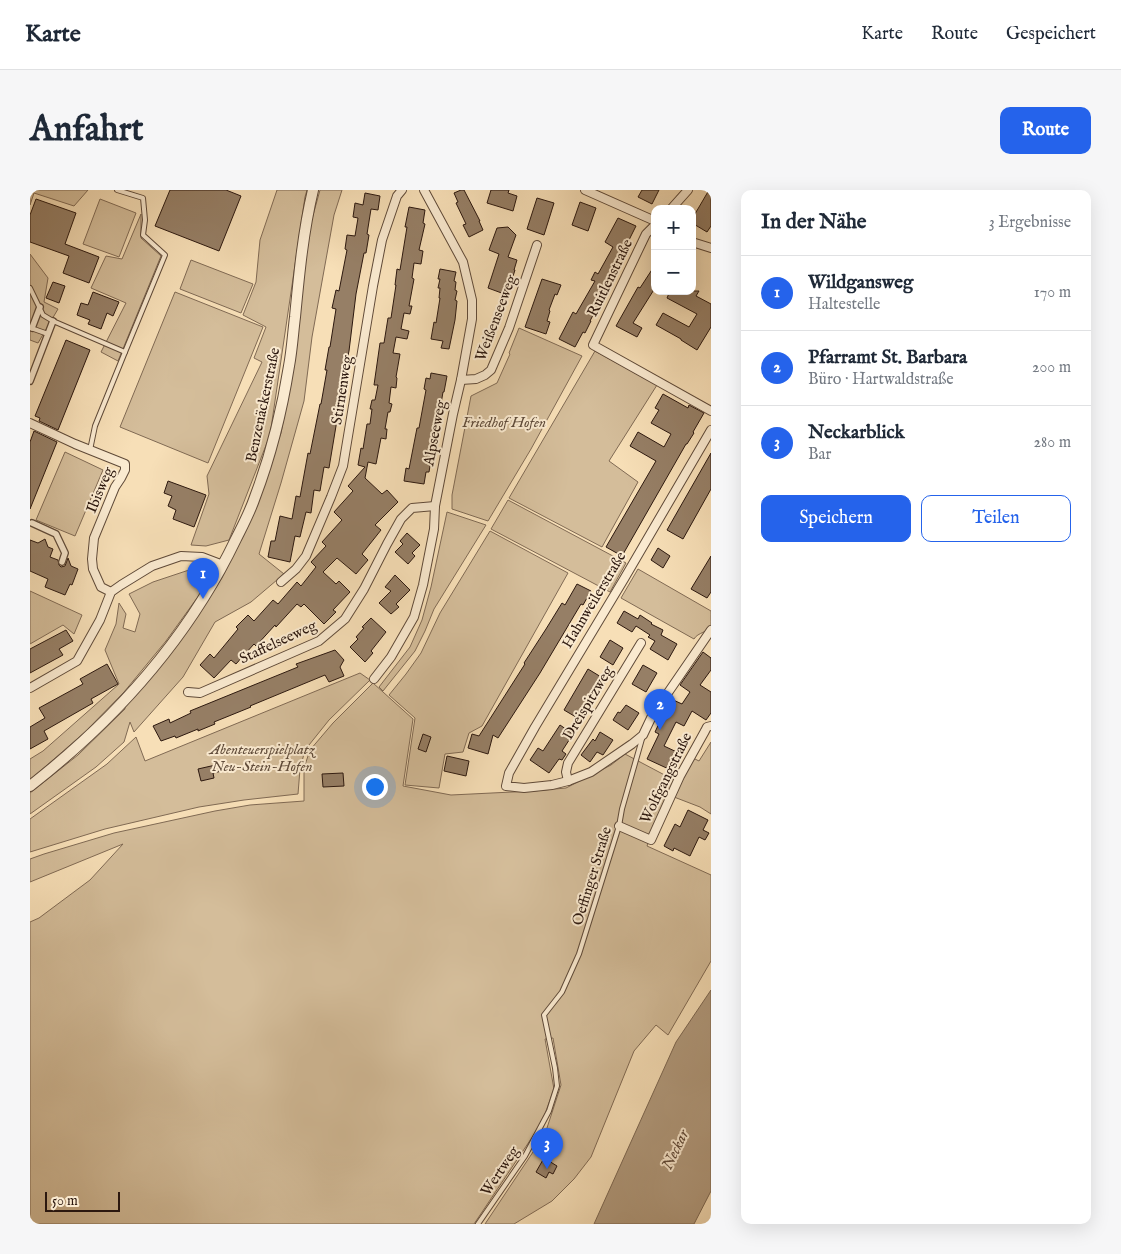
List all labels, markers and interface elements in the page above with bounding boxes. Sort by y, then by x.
text: Karte [25,19,81,50]
text: Karte [861,23,903,46]
text: Route [931,23,978,46]
text: Gespeichert [1006,23,1096,46]
button: Route [1000,107,1091,154]
text: Anfahrt [30,108,144,153]
map controls [651,205,696,295]
button: + [651,205,696,250]
text: In der Nähe [761,209,867,236]
text: 3 Ergebnisse [989,213,1071,233]
street label: Ruitlenstraße [583,236,637,320]
button: − [651,250,696,295]
street label: Weißenseeweg [471,271,521,364]
text: Wildgansweg [808,271,913,295]
text: 1 [774,283,780,303]
text: 170 m [1034,283,1071,303]
text: Haltestelle [808,295,880,315]
street label: Benzenäckerstraße [242,346,284,464]
text: Pfarramt St. Barbara [808,346,967,370]
street label: Stirnenweg [327,353,357,426]
text: 2 [773,358,781,378]
text: 200 m [1032,358,1071,378]
text: Büro · Hartwaldstraße [808,370,954,390]
street label: Alpseeweg [419,398,451,468]
park label: Friedhof Hofen [462,413,546,432]
text: Neckarblick [808,421,905,445]
text: 3 [774,433,780,453]
text: 280 m [1034,433,1071,453]
text: Bar [808,445,831,465]
street label: Ibisweg [82,463,119,516]
button: Speichern [761,495,911,542]
button: Teilen [921,495,1071,542]
street label: Hahnweilerstraße [558,548,630,652]
pin: 1 [187,558,219,599]
street label: Staffelseeweg [236,615,320,668]
street label: Dreispitzweg [559,662,618,743]
pin: 2 [644,689,676,730]
street label: Wolfgangstraße [636,729,696,827]
park label: Abenteuerspielplatz Neu-Stein-Hofen [208,740,316,776]
your location [362,774,388,800]
street label: Oeffinger Straße [568,824,616,928]
water label: Neckar [658,1125,695,1173]
pin: 3 [531,1128,563,1169]
street label: Wertweg [476,1142,524,1199]
scale bar [45,1189,120,1212]
text: 50 m [52,1192,78,1210]

